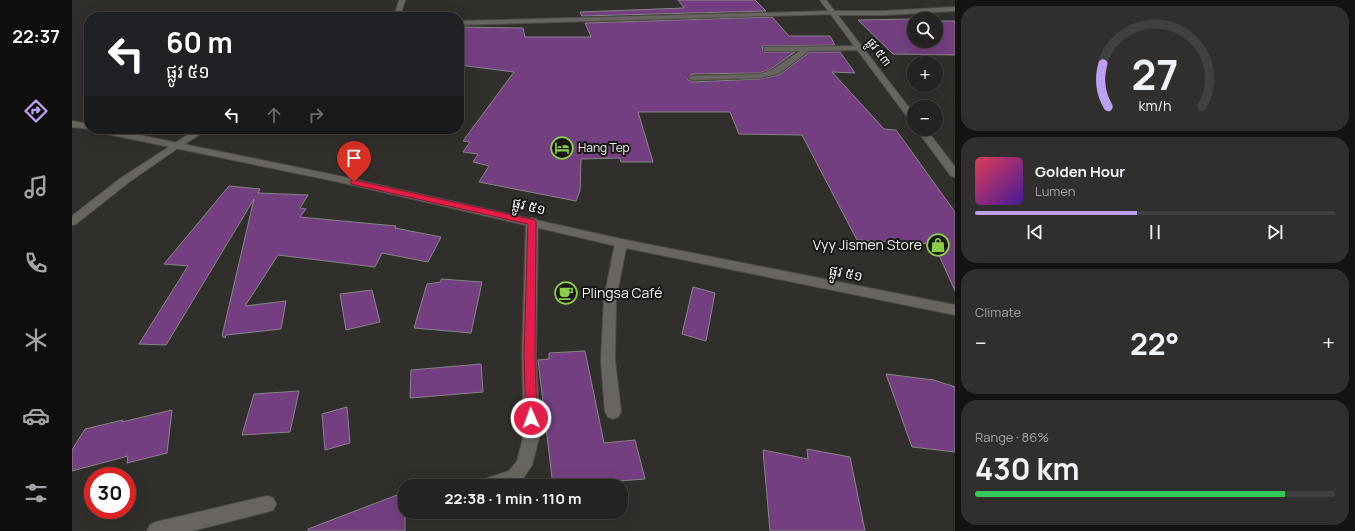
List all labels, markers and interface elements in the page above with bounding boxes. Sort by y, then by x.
map controls [907,12,943,136]
button: search [907,12,943,48]
text: 60 m [166,23,233,61]
text: 22:37 [12,24,60,48]
icon: left [100,28,152,80]
street label: ផ្លូវ ៥៣ [861,34,896,71]
text: 27 [1132,45,1178,101]
button: + [907,56,943,92]
text: ផ្លូវ ៥១ [166,59,210,83]
text: km/h [1138,95,1172,114]
icon: directions [22,97,50,125]
button: − [907,100,943,136]
icon: left [221,104,243,126]
icon: ahead [263,104,285,126]
icon: right [305,104,327,126]
hotel icon: Hang Tep [549,135,575,161]
place label: Hang Tep [578,139,630,156]
pin [337,141,371,182]
icon: arrive [343,147,365,169]
text: Golden Hour [1035,161,1125,182]
icon: music [22,173,50,201]
text: Lumen [1035,182,1075,200]
street label: ផ្លូវ ៥១ [510,192,548,222]
icon: previous [1024,221,1046,243]
icon: pause [1144,221,1166,243]
icon: next [1264,221,1286,243]
shop icon: Vyy Jismen Store [925,232,951,258]
place label: Vyy Jismen Store [813,235,922,254]
icon: phone [22,249,50,277]
street label: ផ្លូវ ៥១ [827,260,865,288]
cafe icon: Plingsa Café [553,280,579,306]
place label: Plingsa Café [582,283,662,302]
text: Climate [975,303,1021,321]
text: 22° [1130,323,1179,364]
icon: climate [22,326,50,354]
text: − [975,328,987,358]
text: + [1322,328,1335,358]
position arrow [510,397,552,439]
icon: car [22,402,50,430]
text: Range · 86% [975,428,1049,446]
text: 430 km [975,448,1080,489]
speed limit sign: 30 [84,467,136,519]
icon: filters [22,479,50,507]
text: 22:38 · 1 min · 110 m [444,488,582,509]

